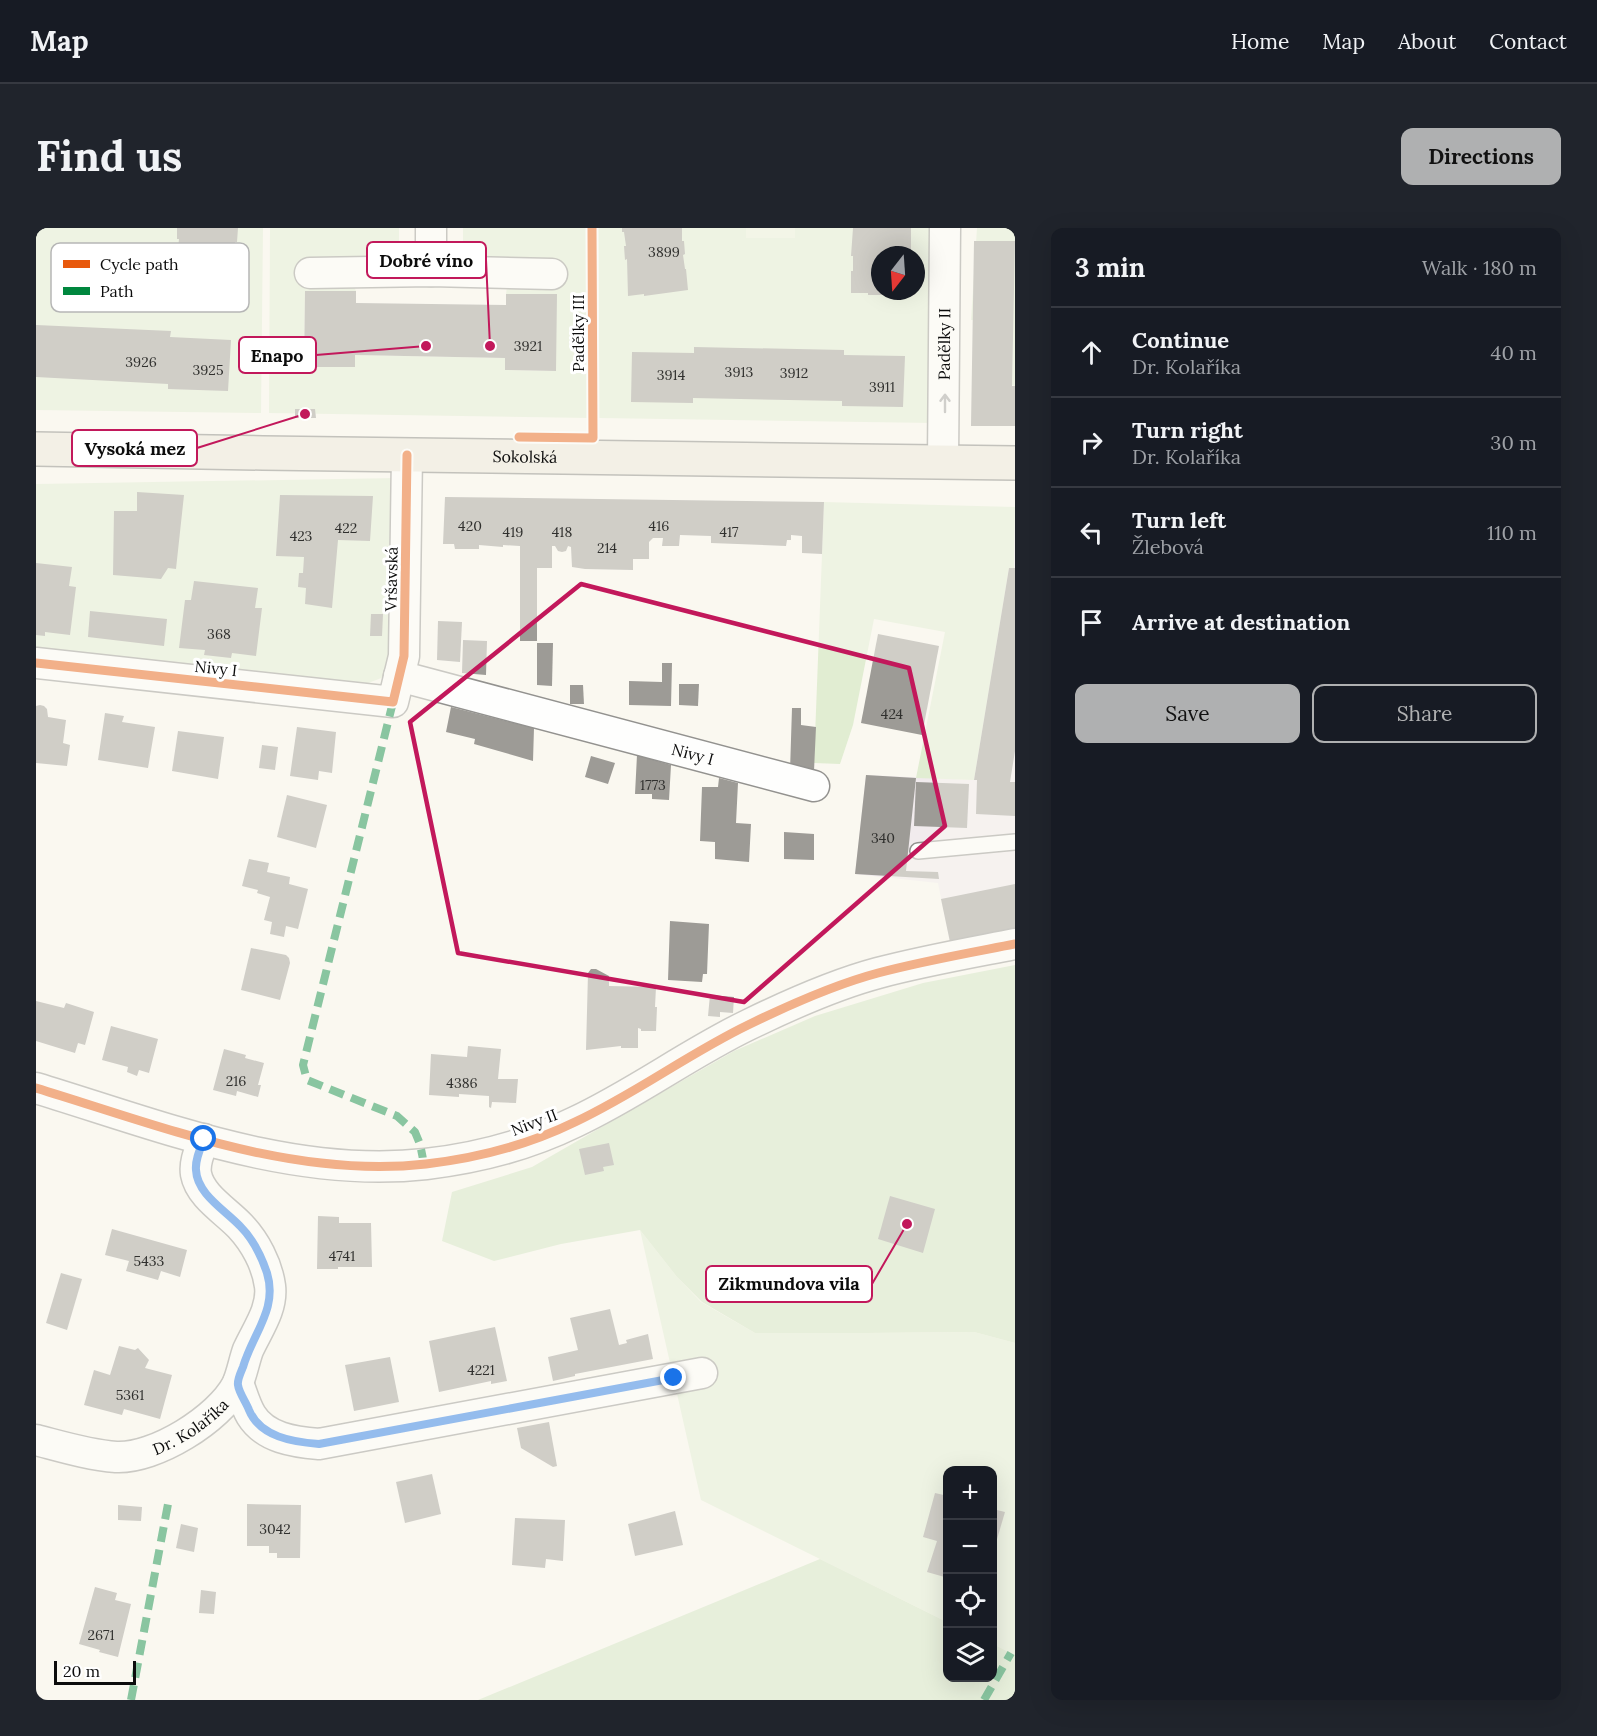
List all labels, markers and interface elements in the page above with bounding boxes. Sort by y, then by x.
text: Map [30,23,89,59]
text: Home [1231,28,1289,55]
text: Map [1322,28,1365,55]
text: About [1398,28,1456,55]
text: Contact [1489,28,1567,55]
button: Directions [1401,128,1561,185]
text: Find us [36,129,182,183]
callout: Dobré víno [367,242,486,278]
legend [51,243,249,312]
house number: 3899 [648,243,680,261]
north arrow [871,246,925,300]
text: Dobré víno [379,249,473,272]
text: 3 min [1075,251,1145,284]
text: Cycle path [100,254,179,274]
text: Walk · 180 m [1422,255,1537,280]
text: Path [100,281,134,301]
street label: Padělky III [568,294,588,372]
street label: Padělky II [934,308,954,380]
text: Continue [1132,326,1229,354]
icon: ahead [1075,336,1108,369]
callout: Enapo [239,337,316,373]
house number: 3921 [514,337,542,355]
text: 40 m [1491,340,1537,365]
text: Enapo [250,344,304,367]
house number: 3926 [125,353,157,371]
text: Dr. Kolaříka [1132,354,1241,379]
house number: 3925 [192,361,224,379]
house number: 3913 [725,363,754,381]
house number: 3912 [780,364,808,382]
house number: 3914 [657,366,686,384]
house number: 3911 [869,378,895,396]
one-way arrow [939,393,951,413]
text: Turn right [1132,416,1243,444]
icon: right [1075,426,1108,459]
callout: Vysoká mez [72,430,197,466]
text: 30 m [1490,430,1537,455]
text: Vysoká mez [84,437,186,460]
text: Dr. Kolaříka [1132,444,1241,469]
street label: Sokolská [492,446,558,467]
text: Turn left [1132,506,1226,534]
icon: left [1075,516,1108,549]
house number: 420 [458,517,482,535]
house number: 416 [649,517,669,535]
house number: 422 [335,519,357,537]
text: 110 m [1487,520,1537,545]
house number: 419 [503,523,523,541]
house number: 418 [552,523,572,541]
house number: 417 [719,523,739,541]
house number: 423 [290,527,313,545]
text: Žlebová [1132,534,1204,559]
house number: 214 [597,539,618,557]
street label: Vršavská [380,546,402,613]
icon: arrive [1075,606,1108,639]
text: Arrive at destination [1132,608,1350,636]
house number: 368 [207,625,231,643]
street label: Nivy I [194,656,238,680]
button: Save [1075,684,1300,743]
button: Share [1312,684,1537,743]
house number: 424 [881,705,904,723]
street label: Nivy I [670,739,716,769]
house number: 1773 [640,776,666,794]
house number: 340 [871,829,895,847]
house number: 216 [226,1072,246,1090]
house number: 4386 [446,1074,478,1092]
street label: Nivy II [508,1104,560,1140]
route start [190,1125,216,1151]
house number: 4741 [329,1247,355,1265]
house number: 5433 [134,1252,165,1270]
callout: Zikmundova vila [706,1266,872,1302]
text: Zikmundova vila [718,1272,860,1295]
house number: 4221 [467,1361,495,1379]
route end [660,1364,686,1390]
house number: 5361 [116,1386,144,1404]
street label: Dr. Kolaříka [150,1395,233,1459]
map controls [943,1466,997,1682]
button: + [943,1466,997,1520]
house number: 3042 [259,1520,291,1538]
button: − [943,1520,997,1574]
button: locate [943,1574,997,1628]
house number: 2671 [87,1626,115,1644]
button: layers [943,1628,997,1682]
scale bar [54,1658,136,1686]
text: 20 m [63,1661,100,1681]

